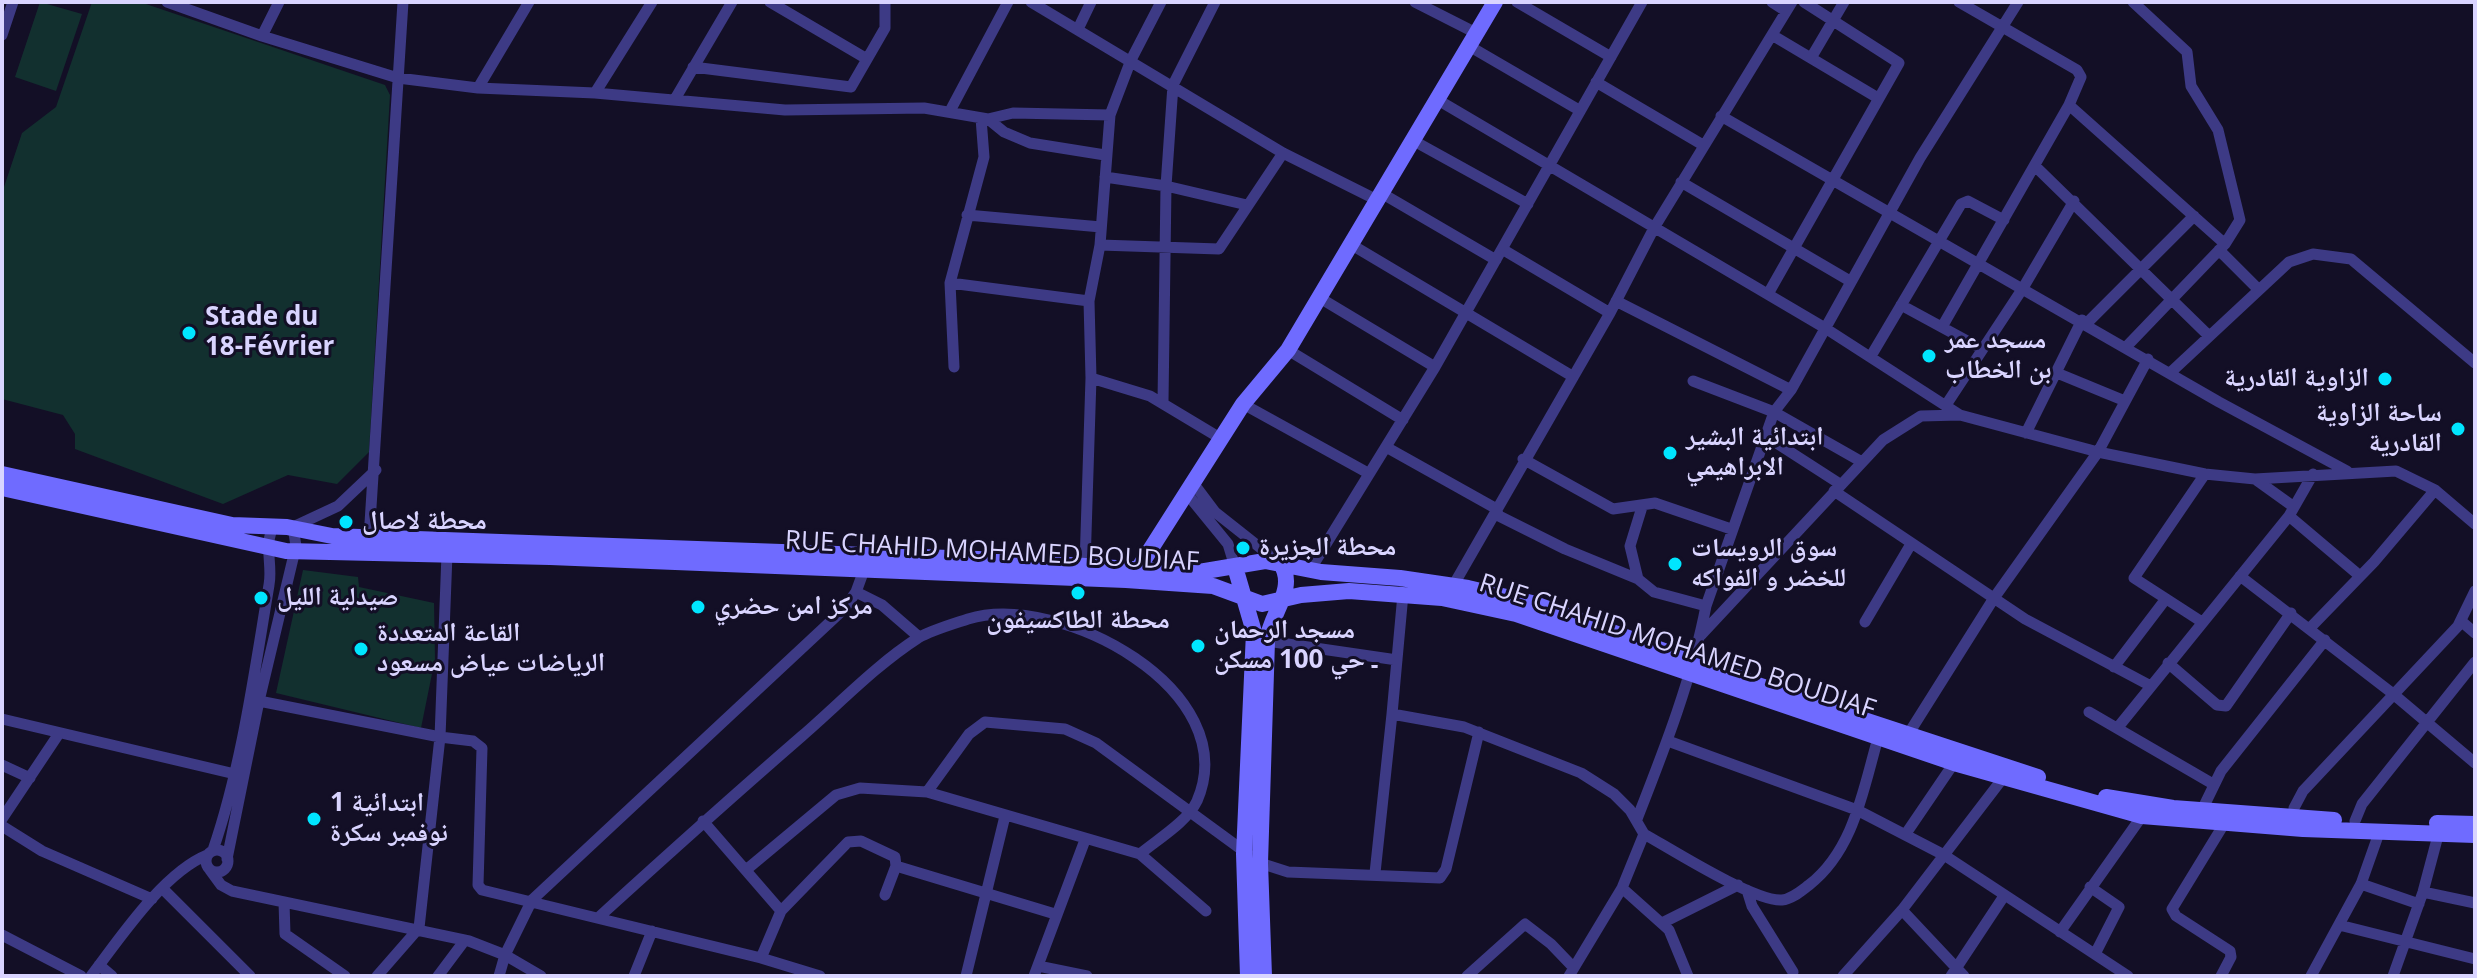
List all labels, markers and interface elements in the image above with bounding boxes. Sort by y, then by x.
place label: Stade du 18-Février [205,302,334,364]
marker: Stade du 18-Février [180,324,198,342]
place label: مسجد عمر بن الخطاب [1945,325,2051,386]
marker: مسجد عمر بن الخطاب [1920,347,1938,365]
place label: الزاوية القادرية [2224,363,2369,395]
marker: الزاوية القادرية [2376,370,2394,388]
place label: ساحة الزاوية القادرية [2316,398,2442,460]
marker: ساحة الزاوية القادرية [2449,420,2467,438]
place label: ابتدائية البشير الابراهيمي [1686,422,1824,484]
marker: ابتدائية البشير الابراهيمي [1661,444,1679,462]
place label: محطة لاصال [362,506,487,538]
marker: محطة لاصال [337,513,355,531]
street label: RUE CHAHID MOHAMED BOUDIAF [784,526,1200,578]
place label: محطة الجزيرة [1259,532,1396,564]
place label: سوق الرويسات للخضر و الفواكه [1691,533,1846,594]
marker: محطة الجزيرة [1234,539,1252,557]
marker: سوق الرويسات للخضر و الفواكه [1666,555,1684,573]
street label: RUE CHAHID MOHAMED BOUDIAF [1475,568,1879,726]
place label: صيدلية الليل [277,582,398,614]
marker: محطة الطاكسيفون [1069,584,1087,602]
marker: صيدلية الليل [252,589,270,607]
place label: مركز امن حضري [714,591,873,623]
marker: مركز امن حضري [689,598,707,616]
place label: محطة الطاكسيفون [986,605,1170,637]
place label: مسجد الرحمان ـ حي 100 مسكن [1214,615,1377,676]
place label: القاعة المتعددة الرياضات عياض مسعود [377,618,605,680]
marker: مسجد الرحمان ـ حي 100 مسكن [1189,637,1207,655]
marker: القاعة المتعددة الرياضات عياض مسعود [352,640,370,658]
place label: ابتدائية 1 نوفمبر سكرة [330,788,448,850]
marker: ابتدائية 1 نوفمبر سكرة [305,810,323,828]

